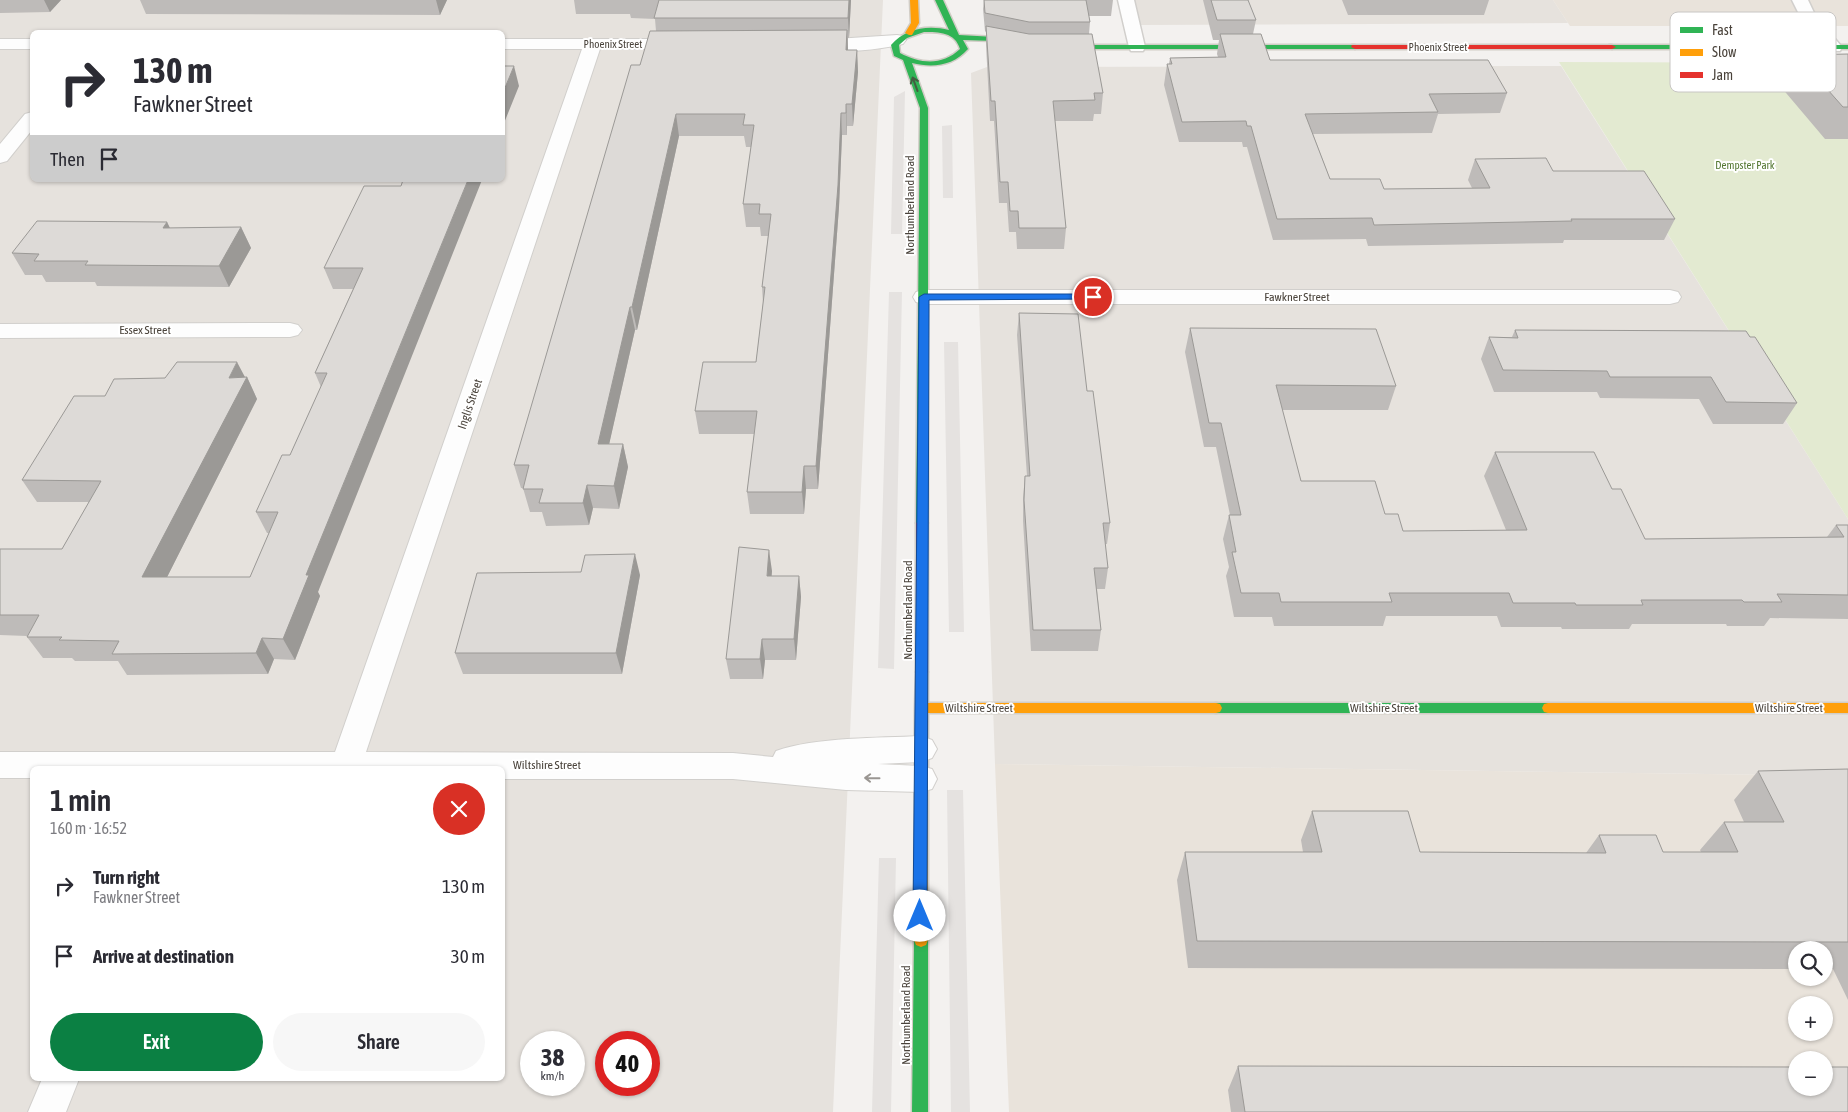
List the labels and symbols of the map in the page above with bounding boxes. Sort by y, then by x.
legend [1670,12,1836,92]
text: Fast [1712,22,1733,38]
street label: Phoenix Street [584,38,642,50]
street label: Phoenix Street [1409,41,1467,53]
text: Slow [1712,44,1737,60]
text: Jam [1712,67,1733,83]
one-way arrow [910,77,919,92]
street label: Northumberland Road [903,155,917,255]
park label: Dempster Park [1715,159,1775,171]
pin [1072,276,1114,318]
street label: Fawkner Street [1264,290,1330,304]
street label: Essex Street [119,323,171,337]
street label: Inglis Street [455,377,485,431]
street label: Northumberland Road [901,560,915,660]
street label: Wiltshire Street [945,701,1013,715]
street label: Wiltshire Street [1350,701,1418,715]
street label: Wiltshire Street [1755,701,1823,715]
street label: Wiltshire Street [513,758,581,772]
one-way arrow [864,773,880,783]
position arrow [893,889,945,941]
street label: Northumberland Road [899,965,913,1065]
speed limit sign: 40 [595,1031,660,1096]

